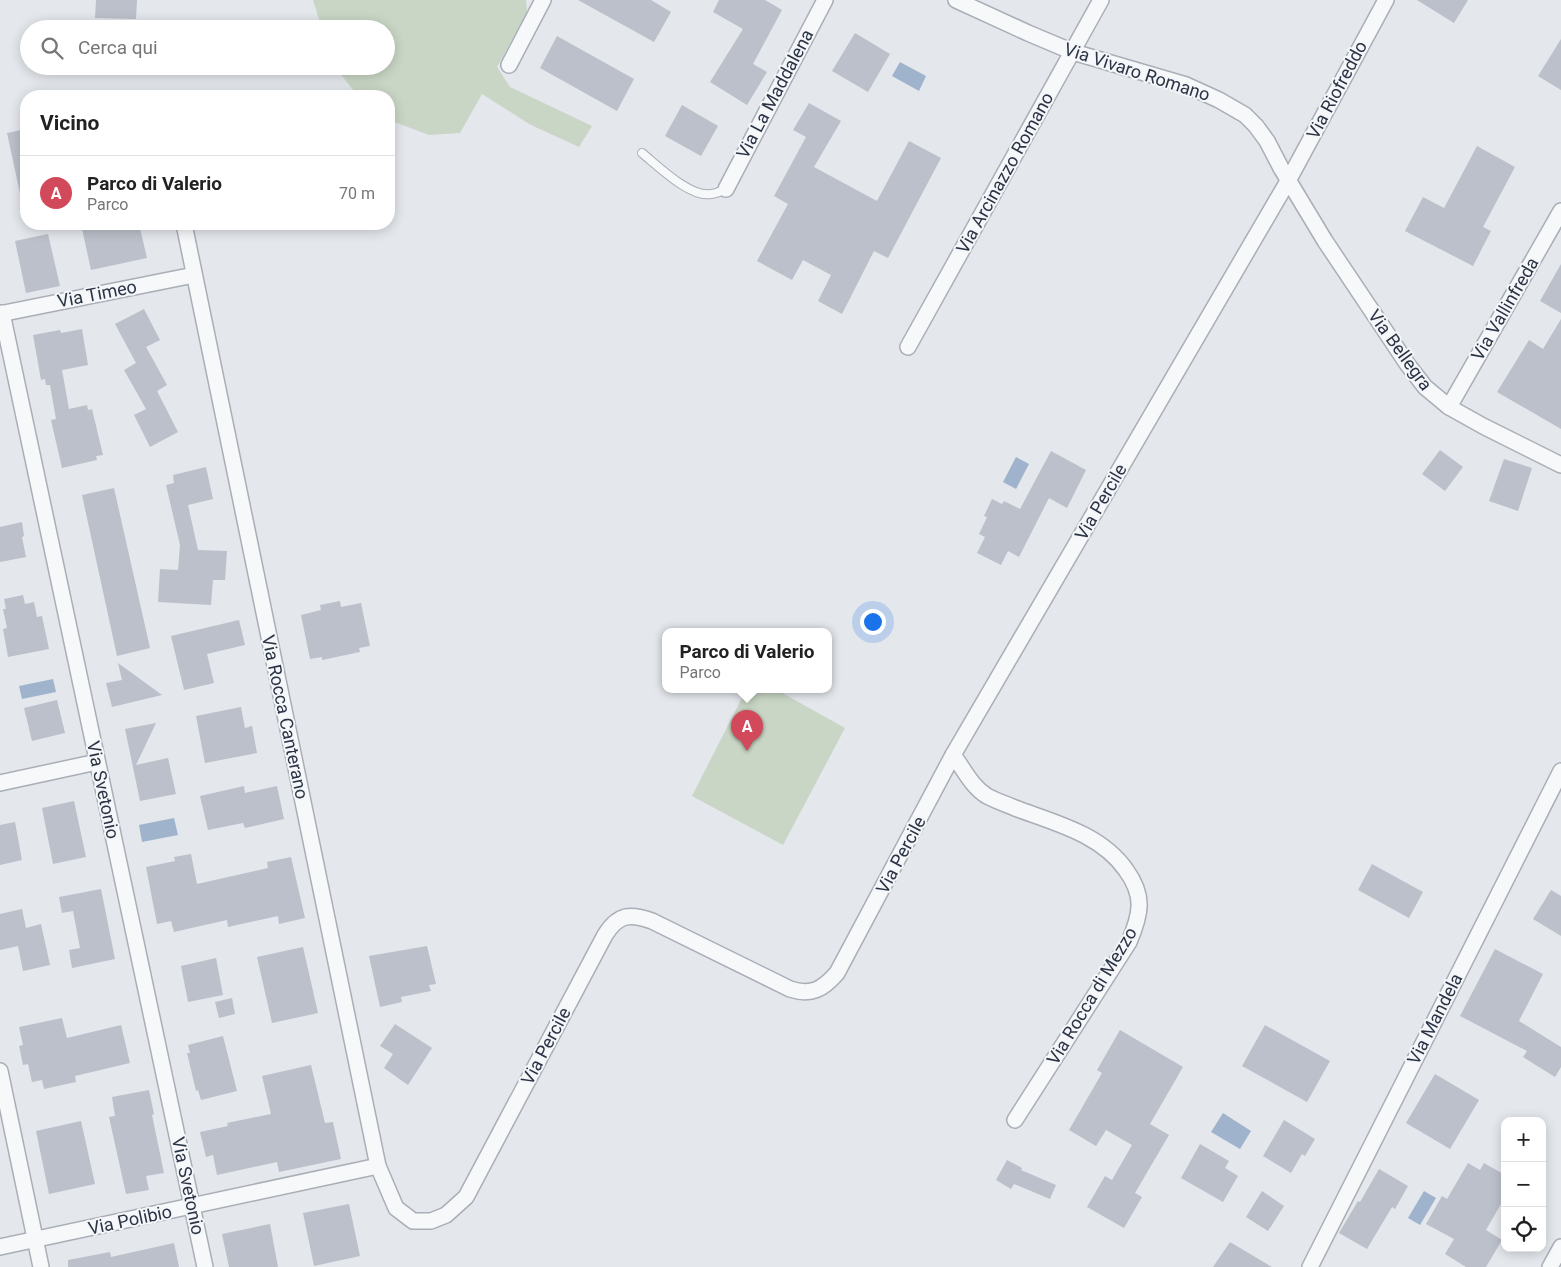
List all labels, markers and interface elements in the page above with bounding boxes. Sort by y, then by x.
search box [20,20,395,75]
street label: Via La Maddalena [732,26,817,162]
icon: search [38,34,66,62]
text: Cerca qui [78,36,158,59]
street label: Via Riofreddo [1302,37,1371,142]
street label: Via Vivaro Romano [1062,38,1213,105]
street label: Via Arcinazzo Romano [952,89,1058,257]
text: Vicino [40,111,99,135]
text: Parco di Valerio [87,172,222,195]
text: A [51,184,61,203]
text: 70 m [339,184,375,203]
text: Parco [87,195,128,214]
street label: Via Vallinfreda [1467,253,1543,364]
street label: Via Timeo [55,276,138,311]
street label: Via Bellegra [1364,305,1437,394]
street label: Via Percile [1070,460,1131,544]
your location [860,609,886,635]
popup [662,628,832,693]
street label: Via Rocca Canterano [258,633,313,801]
text: Parco di Valerio [679,640,815,663]
text: Parco [679,663,721,682]
pin: A [731,710,763,751]
street label: Via Svetonio [83,739,124,841]
street label: Via Percile [871,813,930,897]
street label: Via Rocca di Mezzo [1042,923,1141,1068]
street label: Via Mandela [1403,970,1466,1068]
street label: Via Percile [516,1004,575,1088]
map controls [1501,1117,1546,1252]
button: + [1501,1117,1546,1162]
street label: Via Svetonio [168,1135,209,1237]
button: − [1501,1162,1546,1207]
street label: Via Polibio [86,1200,174,1239]
button: locate [1501,1207,1546,1252]

